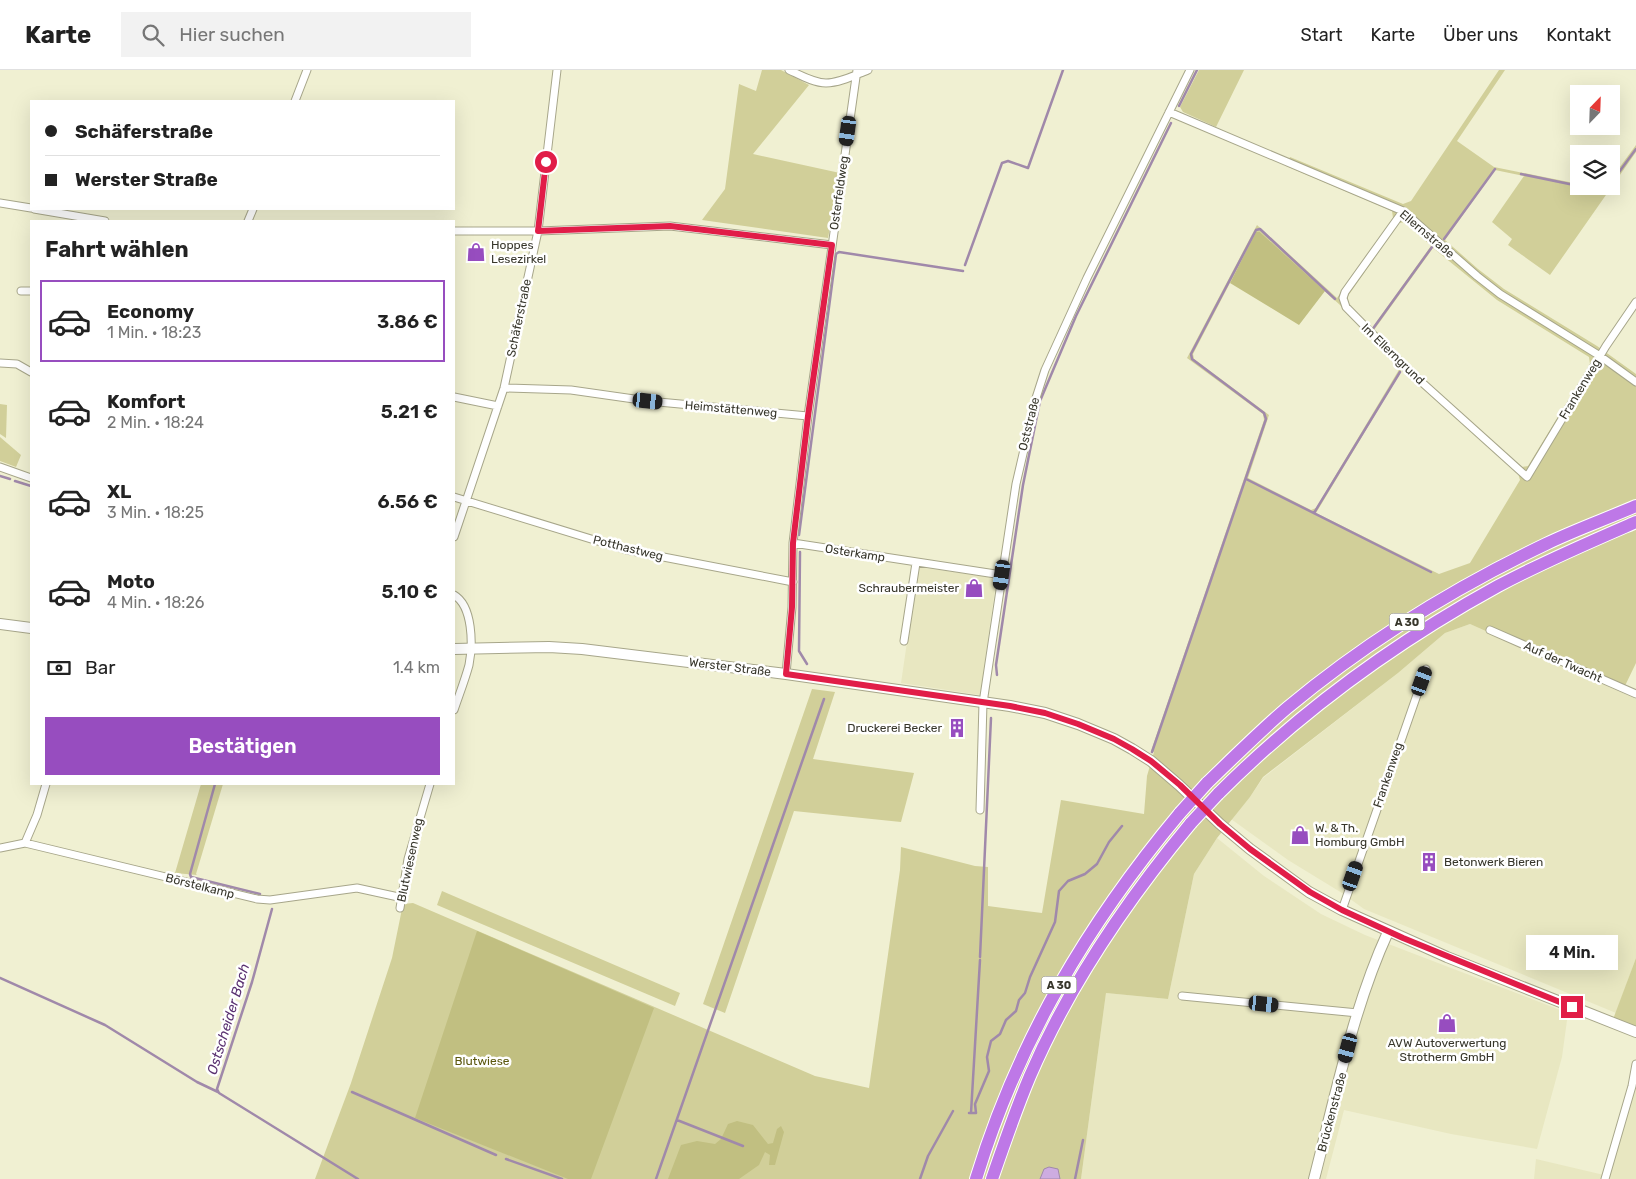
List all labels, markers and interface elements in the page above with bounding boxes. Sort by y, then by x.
search box [121,12,471,57]
text: Karte [25,21,91,49]
icon: search [139,21,167,49]
text: Hier suchen [179,23,285,46]
text: Start [1300,24,1343,46]
text: Karte [1371,24,1415,46]
text: Über uns [1443,24,1518,46]
text: Kontakt [1546,24,1611,46]
north arrow [1570,85,1620,135]
map controls [1570,85,1620,195]
car [838,115,857,147]
text: Schäferstraße [75,120,213,143]
button: layers [1570,145,1620,195]
route start [535,151,557,173]
street label: Osterfeldweg [827,155,851,231]
text: Werster Straße [75,168,218,191]
street label: Ellernstraße [1397,207,1458,261]
text: Fahrt wählen [45,236,189,263]
place label: Hoppes Lesezirkel [491,238,546,266]
shop icon: Hoppes Lesezirkel [465,241,487,263]
street label: Schäferstraße [504,277,534,358]
icon: car [47,299,92,344]
text: Economy [107,300,194,323]
text: 3.86 € [377,310,438,333]
street label: Im Ellerngrund [1359,321,1427,387]
text: 1 Min. · 18:23 [107,323,201,342]
street label: Frankenweg [1556,356,1604,422]
icon: car [47,389,92,434]
text: Komfort [107,390,185,413]
car [632,392,663,410]
street label: Oststraße [1016,396,1042,452]
street label: Heimstättenweg [684,398,778,420]
text: 5.21 € [381,400,438,423]
text: 2 Min. · 18:24 [107,413,204,432]
icon: car [47,479,92,524]
text: XL [107,480,131,503]
text: 6.56 € [378,490,438,513]
text: 3 Min. · 18:25 [107,503,204,522]
street label: Potthastweg [591,533,665,563]
street label: Osterkamp [824,541,886,565]
car [992,559,1011,591]
icon: car [47,569,92,614]
text: Moto [107,570,155,593]
shop icon: Schraubermeister [963,577,985,599]
text: 5.10 € [381,580,438,603]
place label: Schraubermeister [858,581,959,595]
text: 4 Min. · 18:26 [107,593,204,612]
road number: A 30 [1390,614,1424,630]
street label: Auf der Twacht [1522,639,1604,686]
icon: cash [45,654,73,682]
street label: Werster Straße [688,655,772,679]
text: Bar [85,656,115,679]
text: 1.4 km [393,658,440,677]
car [1409,664,1434,698]
button: Bestätigen [45,717,440,775]
building icon: Druckerei Becker [946,717,968,739]
place label: Druckerei Becker [847,721,942,735]
street label: Frankenweg [1370,740,1406,810]
street label: Blutwiesenweg [394,817,426,903]
place label: W. & Th. Homburg GmbH [1315,821,1405,849]
shop icon: W. & Th. Homburg GmbH [1289,824,1311,846]
building icon: Betonwerk Bieren [1418,851,1440,873]
place label: Betonwerk Bieren [1444,855,1543,869]
car [1341,859,1364,893]
street label: Börstelkamp [164,871,236,901]
callout: 4 Min. [1526,934,1618,970]
text: 4 Min. [1549,943,1595,962]
water label: Ostscheider Bach [204,962,253,1077]
road number: A 30 [1042,976,1076,994]
car [1248,995,1279,1013]
route end [1561,996,1583,1018]
shop icon: AVW Autoverwertung Strotherm GmbH [1436,1012,1458,1034]
car [1336,1032,1359,1064]
place label: AVW Autoverwertung Strotherm GmbH [1388,1036,1506,1064]
park label: Blutwiese [455,1054,510,1068]
street label: Brückenstraße [1315,1070,1349,1153]

